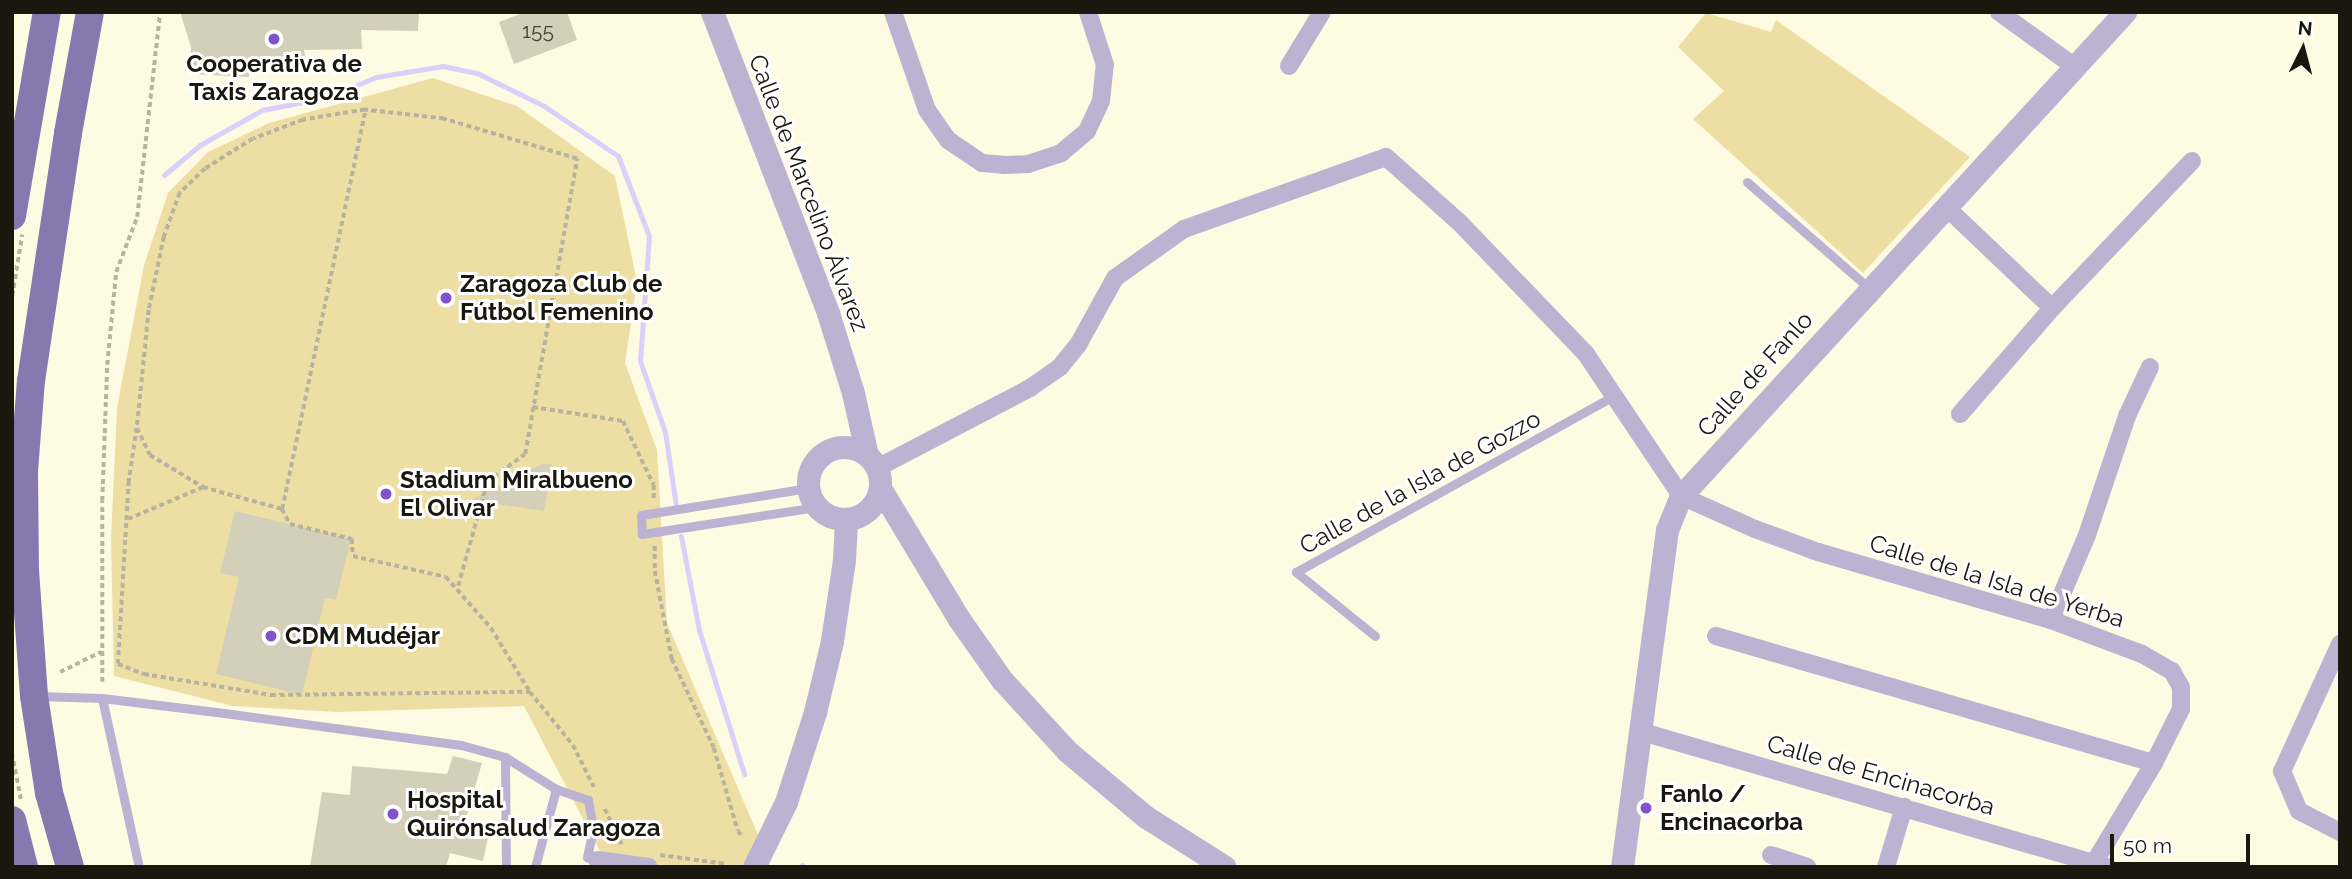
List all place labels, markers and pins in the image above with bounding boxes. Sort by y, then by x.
marker: Cooperativa de Taxis Zaragoza [266,31,282,47]
place label: Cooperativa de Taxis Zaragoza [186,50,362,106]
place label: Zaragoza Club de Fútbol Femenino [460,270,662,326]
marker: Zaragoza Club de Fútbol Femenino [438,290,454,306]
place label: Stadium Miralbueno El Olivar [400,466,633,522]
marker: Stadium Miralbueno El Olivar [378,486,394,502]
place label: CDM Mudéjar [285,622,440,650]
marker: CDM Mudéjar [263,628,279,644]
place label: Fanlo / Encinacorba [1660,780,1803,836]
place label: Hospital Quirónsalud Zaragoza [407,786,660,842]
marker: Fanlo / Encinacorba [1638,800,1654,816]
marker: Hospital Quirónsalud Zaragoza [385,806,401,822]

